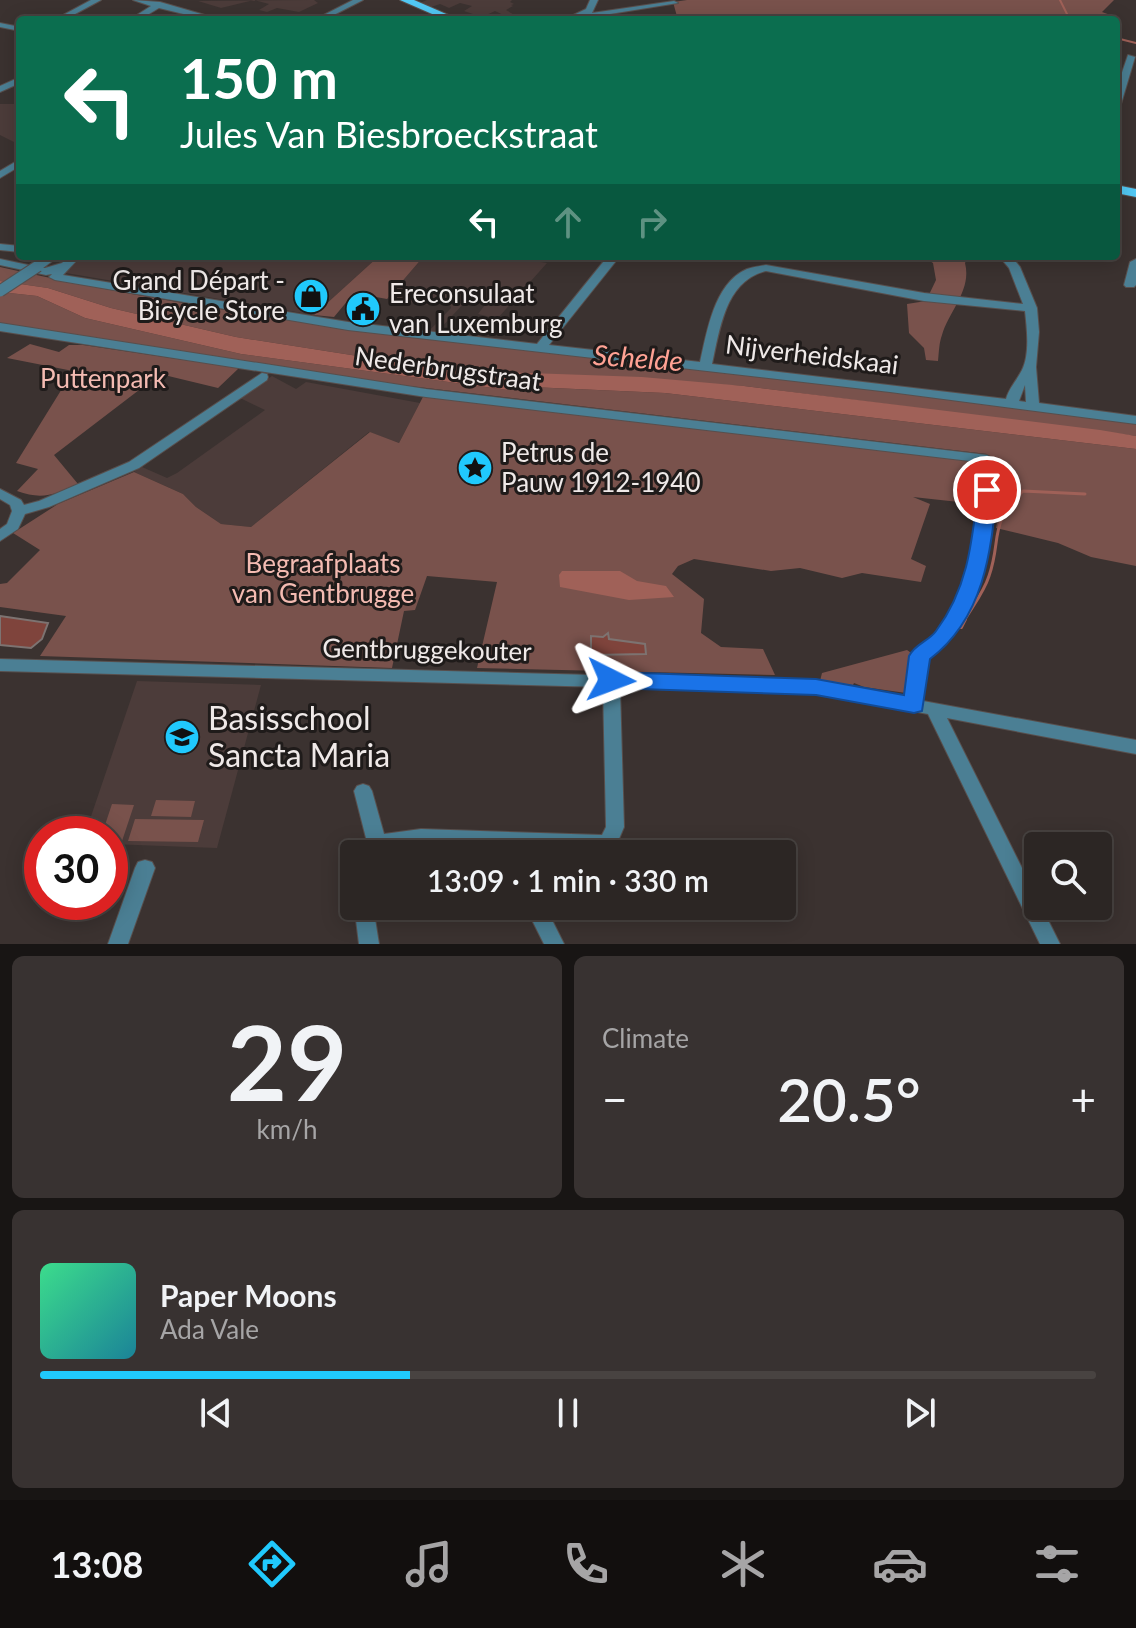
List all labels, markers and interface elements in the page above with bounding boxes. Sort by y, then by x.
text: 150 m [180,44,338,111]
icon: left [48,48,152,152]
text: Jules Van Biesbroeckstraat [180,112,598,156]
icon: left [462,200,506,244]
icon: ahead [546,200,590,244]
icon: right [630,200,674,244]
place label: Grand Départ - Bicycle Store [112,264,285,326]
shop icon: Grand Départ - Bicycle Store [292,277,330,315]
place label: Ereconsulaat van Luxemburg [389,277,563,339]
public building icon: Ereconsulaat van Luxemburg [344,290,382,328]
street label: Nijverheidskaai [724,328,900,380]
water label: Schelde [592,337,684,377]
street label: Nederbrugstraat [353,339,544,397]
park label: Puttenpark [40,362,167,394]
place label: Petrus de Pauw 1912-1940 [501,436,700,498]
place icon: Petrus de Pauw 1912-1940 [456,449,494,487]
pin [953,456,1021,524]
icon: arrive [965,468,1009,512]
park label: Begraafplaats van Gentbrugge [232,547,414,609]
street label: Gentbruggekouter [322,631,533,667]
position arrow [569,638,653,722]
place label: Basisschool Sancta Maria [208,698,390,774]
school or university icon: Basisschool Sancta Maria [163,718,201,756]
speed limit sign: 30 [24,816,128,920]
map controls [1024,832,1112,920]
button: search [1024,832,1112,920]
text: 13:09 · 1 min · 330 m [427,862,709,898]
text: 29 [227,998,347,1123]
text: Climate [602,1022,689,1054]
text: 20.5° [777,1063,921,1135]
text: − [602,1073,628,1125]
text: + [1070,1073,1096,1125]
text: km/h [257,1113,317,1145]
text: Paper Moons [160,1277,337,1313]
text: Ada Vale [160,1313,259,1345]
icon: previous [194,1391,238,1435]
icon: pause [546,1391,590,1435]
icon: next [898,1391,942,1435]
icon: directions [244,1536,300,1592]
icon: music [401,1536,457,1592]
icon: phone [558,1536,614,1592]
icon: climate [715,1536,771,1592]
icon: car [872,1536,928,1592]
icon: filters [1029,1536,1085,1592]
text: 13:08 [51,1542,143,1586]

